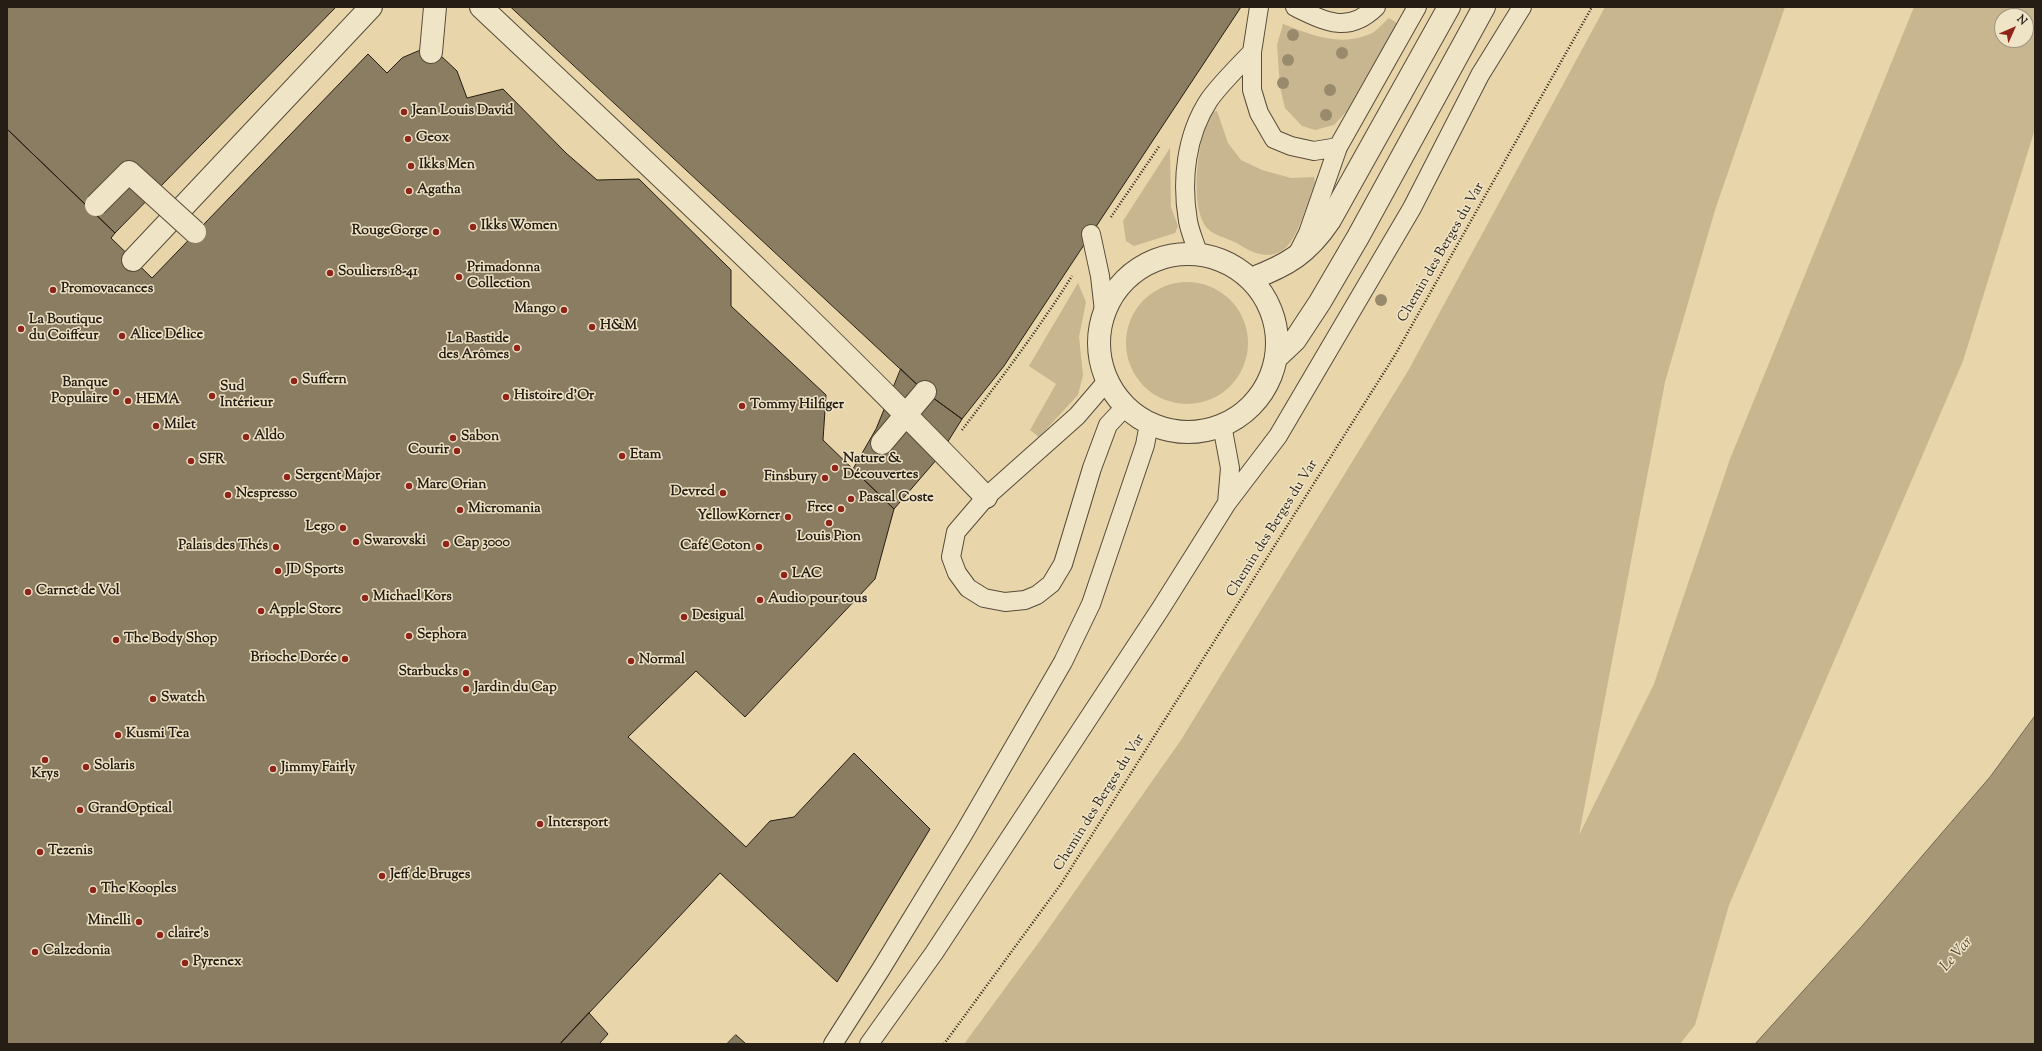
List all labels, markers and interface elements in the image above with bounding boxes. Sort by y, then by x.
north arrow [1994,8,2034,48]
text: N [2013,11,2031,29]
place label: Jean Louis David [412,104,513,120]
marker: Jean Louis David [399,107,409,117]
place label: Geox [416,131,449,147]
marker: Geox [403,134,413,144]
place label: Ikks Men [419,158,475,174]
marker: Ikks Men [406,161,416,171]
street label: Chemin des Berges du Var [1395,180,1489,326]
place label: Agatha [417,183,461,199]
marker: Agatha [404,186,414,196]
place label: Ikks Women [481,219,558,235]
marker: Ikks Women [468,222,478,232]
place label: RougeGorge [352,224,428,240]
marker: RougeGorge [431,227,441,237]
place label: Primadonna Collection [467,261,540,294]
place label: Souliers 18-41 [338,265,418,281]
marker: Souliers 18-41 [325,268,335,278]
marker: Primadonna Collection [454,272,464,282]
place label: Promovacances [61,282,153,298]
marker: Promovacances [48,285,58,295]
place label: Mango [514,302,556,318]
marker: Mango [559,305,569,315]
place label: La Boutique du Coiffeur [29,313,102,346]
place label: H&M [600,319,637,335]
marker: H&M [587,322,597,332]
marker: La Boutique du Coiffeur [16,324,26,334]
place label: Alice Délice [130,328,203,344]
marker: Alice Délice [117,331,127,341]
place label: La Bastide des Arômes [439,332,509,364]
marker: La Bastide des Arômes [512,343,522,353]
place label: Suffern [302,373,347,389]
place label: Banque Populaire [51,376,108,408]
marker: Suffern [289,376,299,386]
place label: Sud Intérieur [220,380,273,412]
marker: Banque Populaire [111,387,121,397]
place label: Histoire d'Or [514,389,594,405]
marker: Sud Intérieur [207,391,217,401]
marker: Histoire d'Or [501,392,511,402]
place label: HEMA [136,393,180,409]
marker: HEMA [123,396,133,406]
place label: Tommy Hilfiger [750,398,844,414]
marker: Tommy Hilfiger [737,401,747,411]
place label: Milet [164,418,196,434]
marker: Milet [151,421,161,431]
place label: Aldo [254,429,285,445]
place label: Sabon [461,430,499,446]
marker: Aldo [241,432,251,442]
marker: Sabon [448,433,458,443]
place label: Courir [408,443,449,459]
marker: Courir [452,446,462,456]
place label: Etam [630,448,661,464]
marker: Etam [617,451,627,461]
place label: Nature & Découvertes [843,452,918,484]
place label: SFR [199,453,225,469]
marker: SFR [186,456,196,466]
street label: Chemin des Berges du Var [1224,457,1322,601]
marker: Nature & Découvertes [830,463,840,473]
place label: Sergent Major [295,469,380,485]
place label: Finsbury [764,470,817,486]
marker: Sergent Major [282,472,292,482]
marker: Finsbury [820,473,830,483]
place label: Marc Orian [417,478,487,494]
marker: Marc Orian [404,481,414,491]
place label: Devred [671,485,715,501]
place label: Nespresso [236,487,297,503]
marker: Devred [718,488,728,498]
marker: Nespresso [223,490,233,500]
place label: Pascal Coste [859,491,934,507]
marker: Pascal Coste [846,494,856,504]
place label: Free [807,501,833,517]
place label: Micromania [468,502,541,518]
marker: Free [836,504,846,514]
marker: Micromania [455,505,465,515]
place label: YellowKorner [697,509,780,525]
marker: YellowKorner [783,512,793,522]
marker: Louis Pion [824,518,834,528]
place label: Lego [306,520,335,536]
marker: Lego [338,523,348,533]
place label: Louis Pion [797,530,861,546]
place label: Swarovski [364,534,426,550]
place label: Cap 3000 [454,536,510,552]
marker: Swarovski [351,537,361,547]
place label: Palais des Thés [178,539,268,555]
marker: Cap 3000 [441,539,451,549]
place label: Café Coton [680,539,751,555]
marker: Palais des Thés [271,542,281,552]
marker: Café Coton [754,542,764,552]
place label: JD Sports [286,563,343,579]
marker: JD Sports [273,566,283,576]
place label: LAC [792,567,822,583]
marker: LAC [779,570,789,580]
place label: Carnet de Vol [36,584,120,600]
marker: Carnet de Vol [23,587,33,597]
place label: Michael Kors [373,590,452,606]
place label: Audio pour tous [768,592,867,608]
marker: Michael Kors [360,593,370,603]
marker: Audio pour tous [755,595,765,605]
place label: Apple Store [269,603,341,619]
marker: Apple Store [256,606,266,616]
place label: Desigual [692,609,744,625]
marker: Desigual [679,612,689,622]
place label: Sephora [417,628,467,644]
marker: Sephora [404,631,414,641]
place label: The Body Shop [124,632,217,648]
marker: The Body Shop [111,635,121,645]
place label: Brioche Dorée [250,651,337,667]
place label: Normal [639,653,685,669]
marker: Brioche Dorée [340,654,350,664]
marker: Normal [626,656,636,666]
place label: Starbucks [398,665,458,681]
marker: Starbucks [461,668,471,678]
place label: Jardin du Cap [474,681,557,697]
marker: Jardin du Cap [461,684,471,694]
place label: Swatch [161,691,205,707]
marker: Swatch [148,694,158,704]
place label: Kusmi Tea [126,727,189,743]
marker: Kusmi Tea [113,730,123,740]
street label: Chemin des Berges du Var [1051,731,1149,875]
marker: Krys [40,755,50,765]
place label: Solaris [94,759,135,775]
place label: Jimmy Fairly [281,761,356,777]
marker: Solaris [81,762,91,772]
marker: Jimmy Fairly [268,764,278,774]
place label: Krys [31,767,59,783]
place label: GrandOptical [88,802,172,818]
marker: GrandOptical [75,805,85,815]
place label: Intersport [548,816,608,832]
marker: Intersport [535,819,545,829]
place label: Tezenis [48,844,93,860]
marker: Tezenis [35,847,45,857]
place label: Jeff de Bruges [390,868,470,884]
marker: Jeff de Bruges [377,871,387,881]
place label: The Kooples [101,882,177,898]
marker: The Kooples [88,885,98,895]
place label: Minelli [88,914,131,930]
marker: Minelli [134,917,144,927]
place label: claire's [168,927,209,943]
marker: claire's [155,930,165,940]
water label: Le Var [1937,934,1977,976]
place label: Calzedonia [43,944,110,960]
marker: Calzedonia [30,947,40,957]
place label: Pyrenex [193,955,242,971]
marker: Pyrenex [180,958,190,968]

